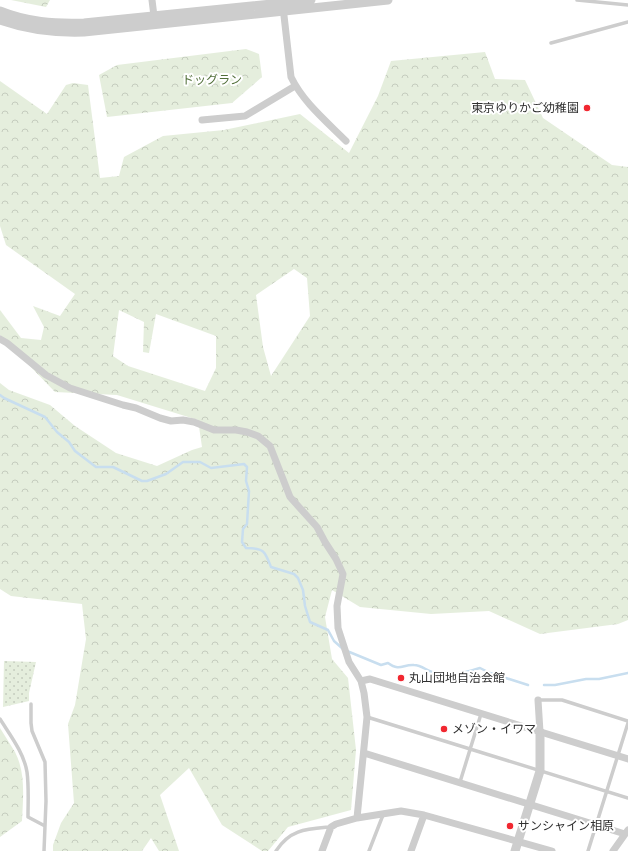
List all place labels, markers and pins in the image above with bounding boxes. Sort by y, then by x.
place label: 東京ゆりかご幼稚園 [471,101,579,115]
marker: 東京ゆりかご幼稚園 [582,103,592,113]
place label: 丸山団地自治会館 [409,671,505,685]
marker: 丸山団地自治会館 [396,673,406,683]
place label: メゾン・イワマ [452,722,536,736]
marker: メゾン・イワマ [439,724,449,734]
place label: サンシャイン相原 [518,819,614,833]
marker: サンシャイン相原 [505,821,515,831]

